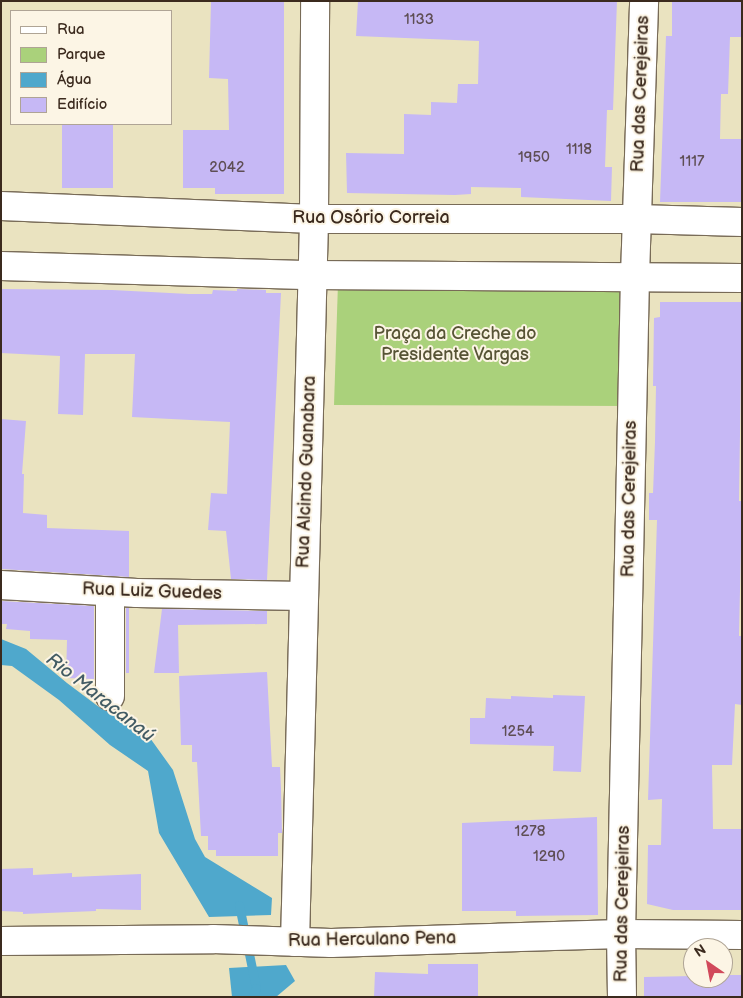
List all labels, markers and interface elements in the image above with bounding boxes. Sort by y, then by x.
legend [10,10,172,125]
house number: 1133 [404,11,434,29]
street label: Rua das Cerejeiras [627,15,655,173]
text: Rua [57,20,85,39]
text: Parque [57,45,105,64]
text: Água [57,70,92,89]
text: Edifício [57,95,107,114]
house number: 1118 [566,141,592,159]
house number: 1950 [518,149,550,167]
house number: 1117 [680,153,704,171]
house number: 2042 [209,159,245,177]
street label: Rua Osório Correia [292,207,450,229]
park label: Praça da Creche do Presidente Vargas [374,324,536,366]
street label: Rua Alcindo Guanabara [293,375,321,569]
street label: Rua das Cerejeiras [618,420,642,578]
street label: Rua Luiz Guedes [82,579,222,605]
water label: Rio Maracanaú [41,649,159,747]
house number: 1254 [502,723,534,741]
house number: 1278 [515,823,545,841]
street label: Rua das Cerejeiras [611,825,635,983]
house number: 1290 [533,848,565,866]
street label: Rua Herculano Pena [288,928,456,952]
north arrow [683,938,733,988]
text: N [691,941,709,961]

